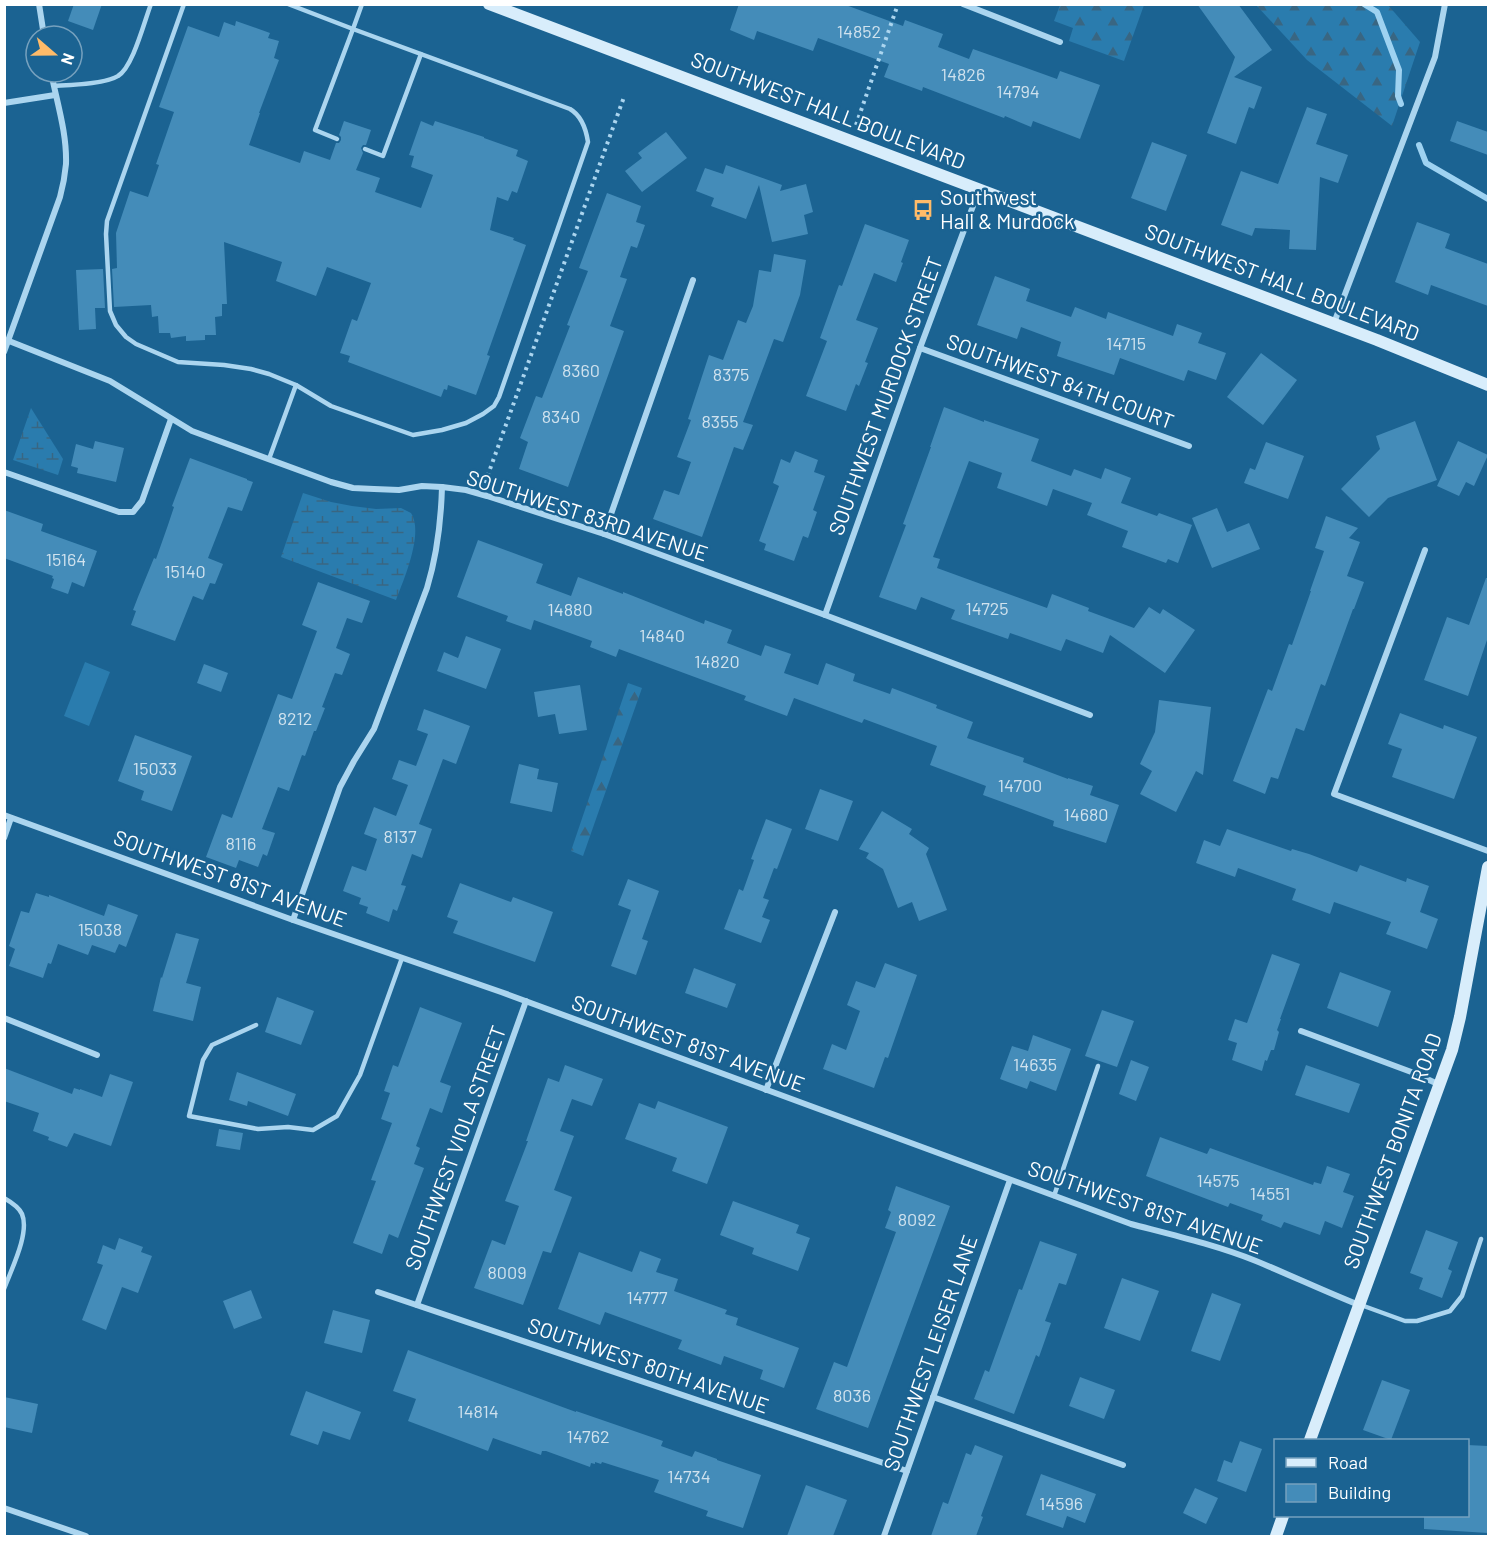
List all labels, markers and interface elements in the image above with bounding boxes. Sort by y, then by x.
house number: 14852 [837,20,881,42]
north arrow [24,24,84,84]
street label: SOUTHWEST HALL BOULEVARD [688,46,969,174]
text: N [58,51,79,68]
house number: 14826 [941,63,985,85]
house number: 14794 [996,80,1040,102]
place label: Southwest Hall & Murdock [940,184,1075,233]
bus stop icon: Southwest Hall & Murdock [911,198,935,222]
street label: SOUTHWEST HALL BOULEVARD [1142,218,1423,346]
street label: SOUTHWEST MURDOCK STREET [822,253,947,538]
street label: SOUTHWEST 84TH COURT [943,328,1178,433]
house number: 14715 [1106,332,1146,354]
house number: 8360 [562,359,600,381]
house number: 8375 [713,363,749,385]
house number: 8340 [542,405,580,427]
house number: 8355 [701,410,739,432]
street label: SOUTHWEST 83RD AVENUE [464,464,711,565]
house number: 15164 [46,548,86,570]
house number: 15140 [164,560,206,582]
house number: 14725 [965,597,1009,619]
house number: 14880 [547,598,593,620]
house number: 14840 [639,624,685,646]
house number: 14820 [694,650,740,672]
house number: 8212 [278,707,312,729]
house number: 15033 [133,757,177,779]
house number: 14700 [998,774,1042,796]
house number: 14680 [1063,803,1109,825]
street label: SOUTHWEST 81ST AVENUE [111,824,350,931]
house number: 8137 [384,825,417,847]
house number: 8116 [226,832,256,854]
house number: 15038 [78,918,122,940]
street label: SOUTHWEST 81ST AVENUE [569,989,808,1096]
street label: SOUTHWEST VIOLA STREET [399,1022,510,1273]
street label: SOUTHWEST BONITA ROAD [1337,1029,1446,1272]
house number: 14635 [1013,1053,1057,1075]
street label: SOUTHWEST 81ST AVENUE [1025,1155,1266,1258]
house number: 14575 [1196,1169,1240,1191]
house number: 14551 [1250,1182,1290,1204]
house number: 8092 [898,1208,936,1230]
street label: SOUTHWEST LEISER LANE [877,1231,982,1474]
house number: 8009 [487,1261,527,1283]
house number: 14777 [626,1286,668,1308]
street label: SOUTHWEST 80TH AVENUE [525,1312,772,1418]
house number: 8036 [833,1384,871,1406]
house number: 14814 [457,1400,499,1422]
house number: 14762 [566,1425,610,1447]
legend [1274,1439,1469,1517]
text: Road [1328,1451,1368,1473]
house number: 14734 [667,1465,711,1487]
text: Building [1328,1481,1391,1503]
house number: 14596 [1039,1492,1083,1514]

